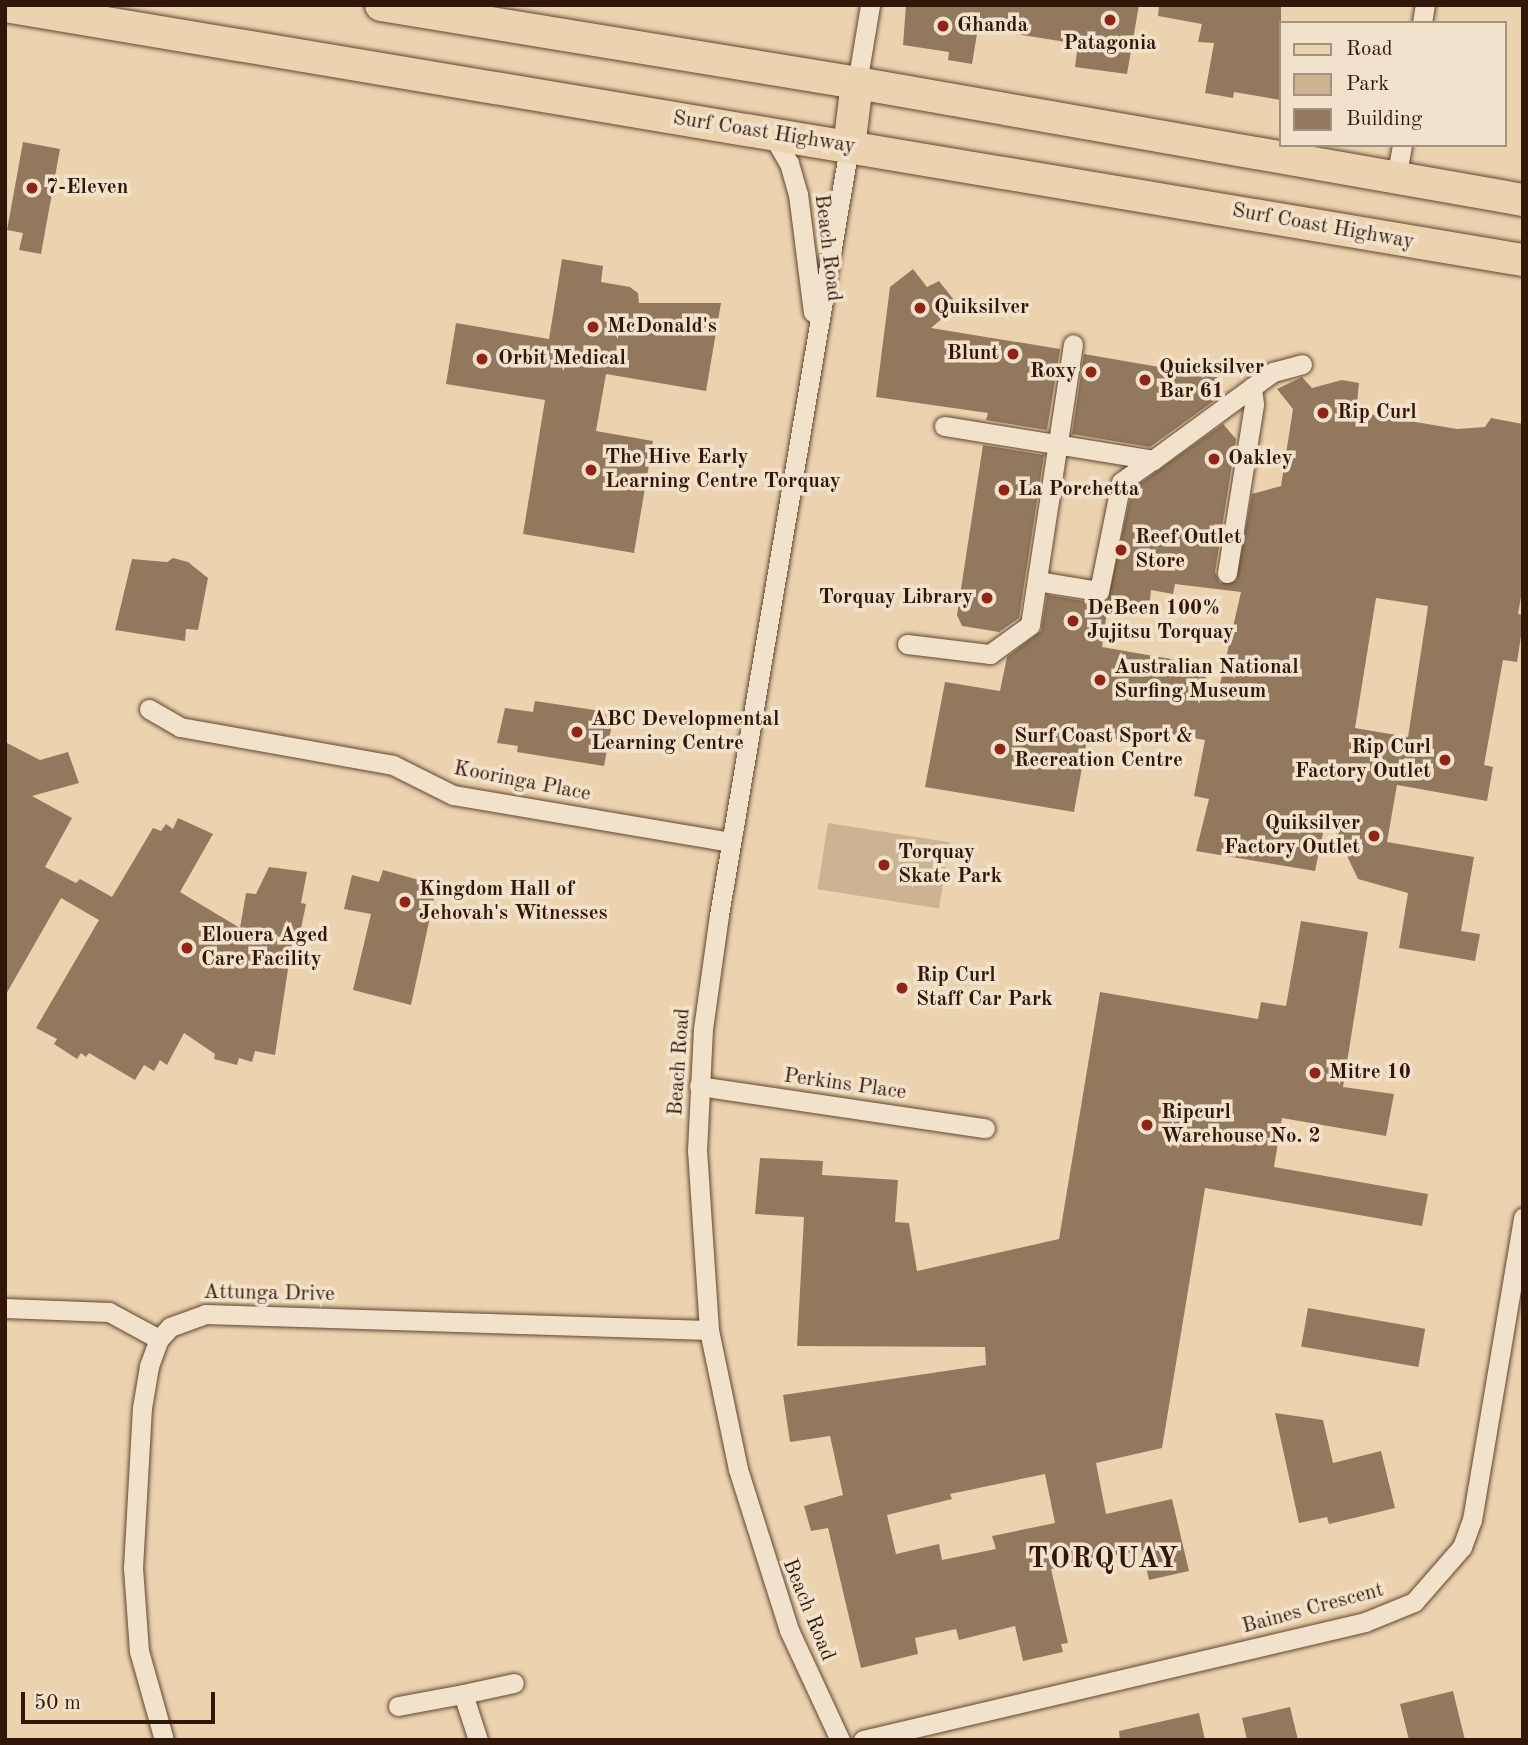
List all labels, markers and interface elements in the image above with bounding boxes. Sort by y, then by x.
marker: Patagonia [1102,12,1118,28]
place label: Ghanda [957,13,1028,39]
marker: Ghanda [935,18,951,34]
legend [1280,21,1507,147]
place label: Patagonia [1063,31,1157,57]
text: Road [1346,39,1393,60]
text: Park [1346,74,1389,95]
street label: Surf Coast Highway [671,106,857,160]
text: Building [1346,109,1422,130]
place label: 7-Eleven [46,175,128,201]
marker: 7-Eleven [24,180,40,196]
street label: Beach Road [808,193,846,303]
street label: Surf Coast Highway [1230,199,1416,255]
place label: Quiksilver [934,295,1029,321]
marker: Quiksilver [912,300,928,316]
place label: McDonald's [607,314,717,340]
marker: McDonald's [585,319,601,335]
place label: Blunt [947,341,999,367]
place label: Orbit Medical [498,346,626,372]
marker: Blunt [1005,346,1021,362]
marker: Orbit Medical [472,349,492,369]
place label: Quicksilver Bar 61 [1159,355,1264,405]
place label: Roxy [1030,359,1077,385]
marker: Roxy [1083,364,1099,380]
marker: Quicksilver Bar 61 [1137,372,1153,388]
place label: Rip Curl [1337,400,1417,426]
marker: Rip Curl [1315,405,1331,421]
place label: The Hive Early Learning Centre Torquay [605,445,841,495]
place label: Oakley [1228,446,1293,472]
marker: Oakley [1206,451,1222,467]
marker: The Hive Early Learning Centre Torquay [583,462,599,478]
place label: La Porchetta [1018,477,1139,503]
marker: La Porchetta [996,482,1012,498]
place label: Reef Outlet Store [1135,525,1242,575]
marker: Reef Outlet Store [1113,542,1129,558]
place label: Torquay Library [819,585,973,611]
marker: Torquay Library [979,590,995,606]
place label: DeBeen 100% Jujitsu Torquay [1087,596,1234,646]
marker: DeBeen 100% Jujitsu Torquay [1065,613,1081,629]
place label: Australian National Surfing Museum [1114,655,1299,705]
marker: Australian National Surfing Museum [1092,672,1108,688]
place label: ABC Developmental Learning Centre [591,707,779,757]
marker: ABC Developmental Learning Centre [569,724,585,740]
place label: Surf Coast Sport & Recreation Centre [1014,724,1193,774]
place label: Rip Curl Factory Outlet [1295,735,1431,785]
marker: Surf Coast Sport & Recreation Centre [992,741,1008,757]
marker: Rip Curl Factory Outlet [1437,752,1453,768]
street label: Kooringa Place [451,756,593,808]
place label: Quiksilver Factory Outlet [1224,811,1360,861]
marker: Quiksilver Factory Outlet [1366,828,1382,844]
place label: Torquay Skate Park [898,840,1002,890]
marker: Torquay Skate Park [876,857,892,873]
place label: Kingdom Hall of Jehovah's Witnesses [419,877,608,927]
marker: Kingdom Hall of Jehovah's Witnesses [397,894,413,910]
place label: Elouera Aged Care Facility [201,923,328,973]
marker: Elouera Aged Care Facility [179,940,195,956]
place label: Rip Curl Staff Car Park [916,963,1053,1013]
marker: Rip Curl Staff Car Park [894,980,910,996]
street label: Beach Road [664,1007,696,1117]
place label: Mitre 10 [1329,1060,1411,1086]
street label: Perkins Place [782,1064,908,1106]
marker: Mitre 10 [1307,1065,1323,1081]
place label: Ripcurl Warehouse No. 2 [1161,1100,1321,1150]
marker: Ripcurl Warehouse No. 2 [1139,1117,1155,1133]
street label: Attunga Drive [203,1280,335,1308]
district label: TORQUAY [1029,1543,1179,1577]
street label: Beach Road [776,1555,840,1665]
street label: Baines Crescent [1239,1578,1387,1640]
scale bar [24,1678,219,1722]
text: 50 m [34,1693,81,1714]

